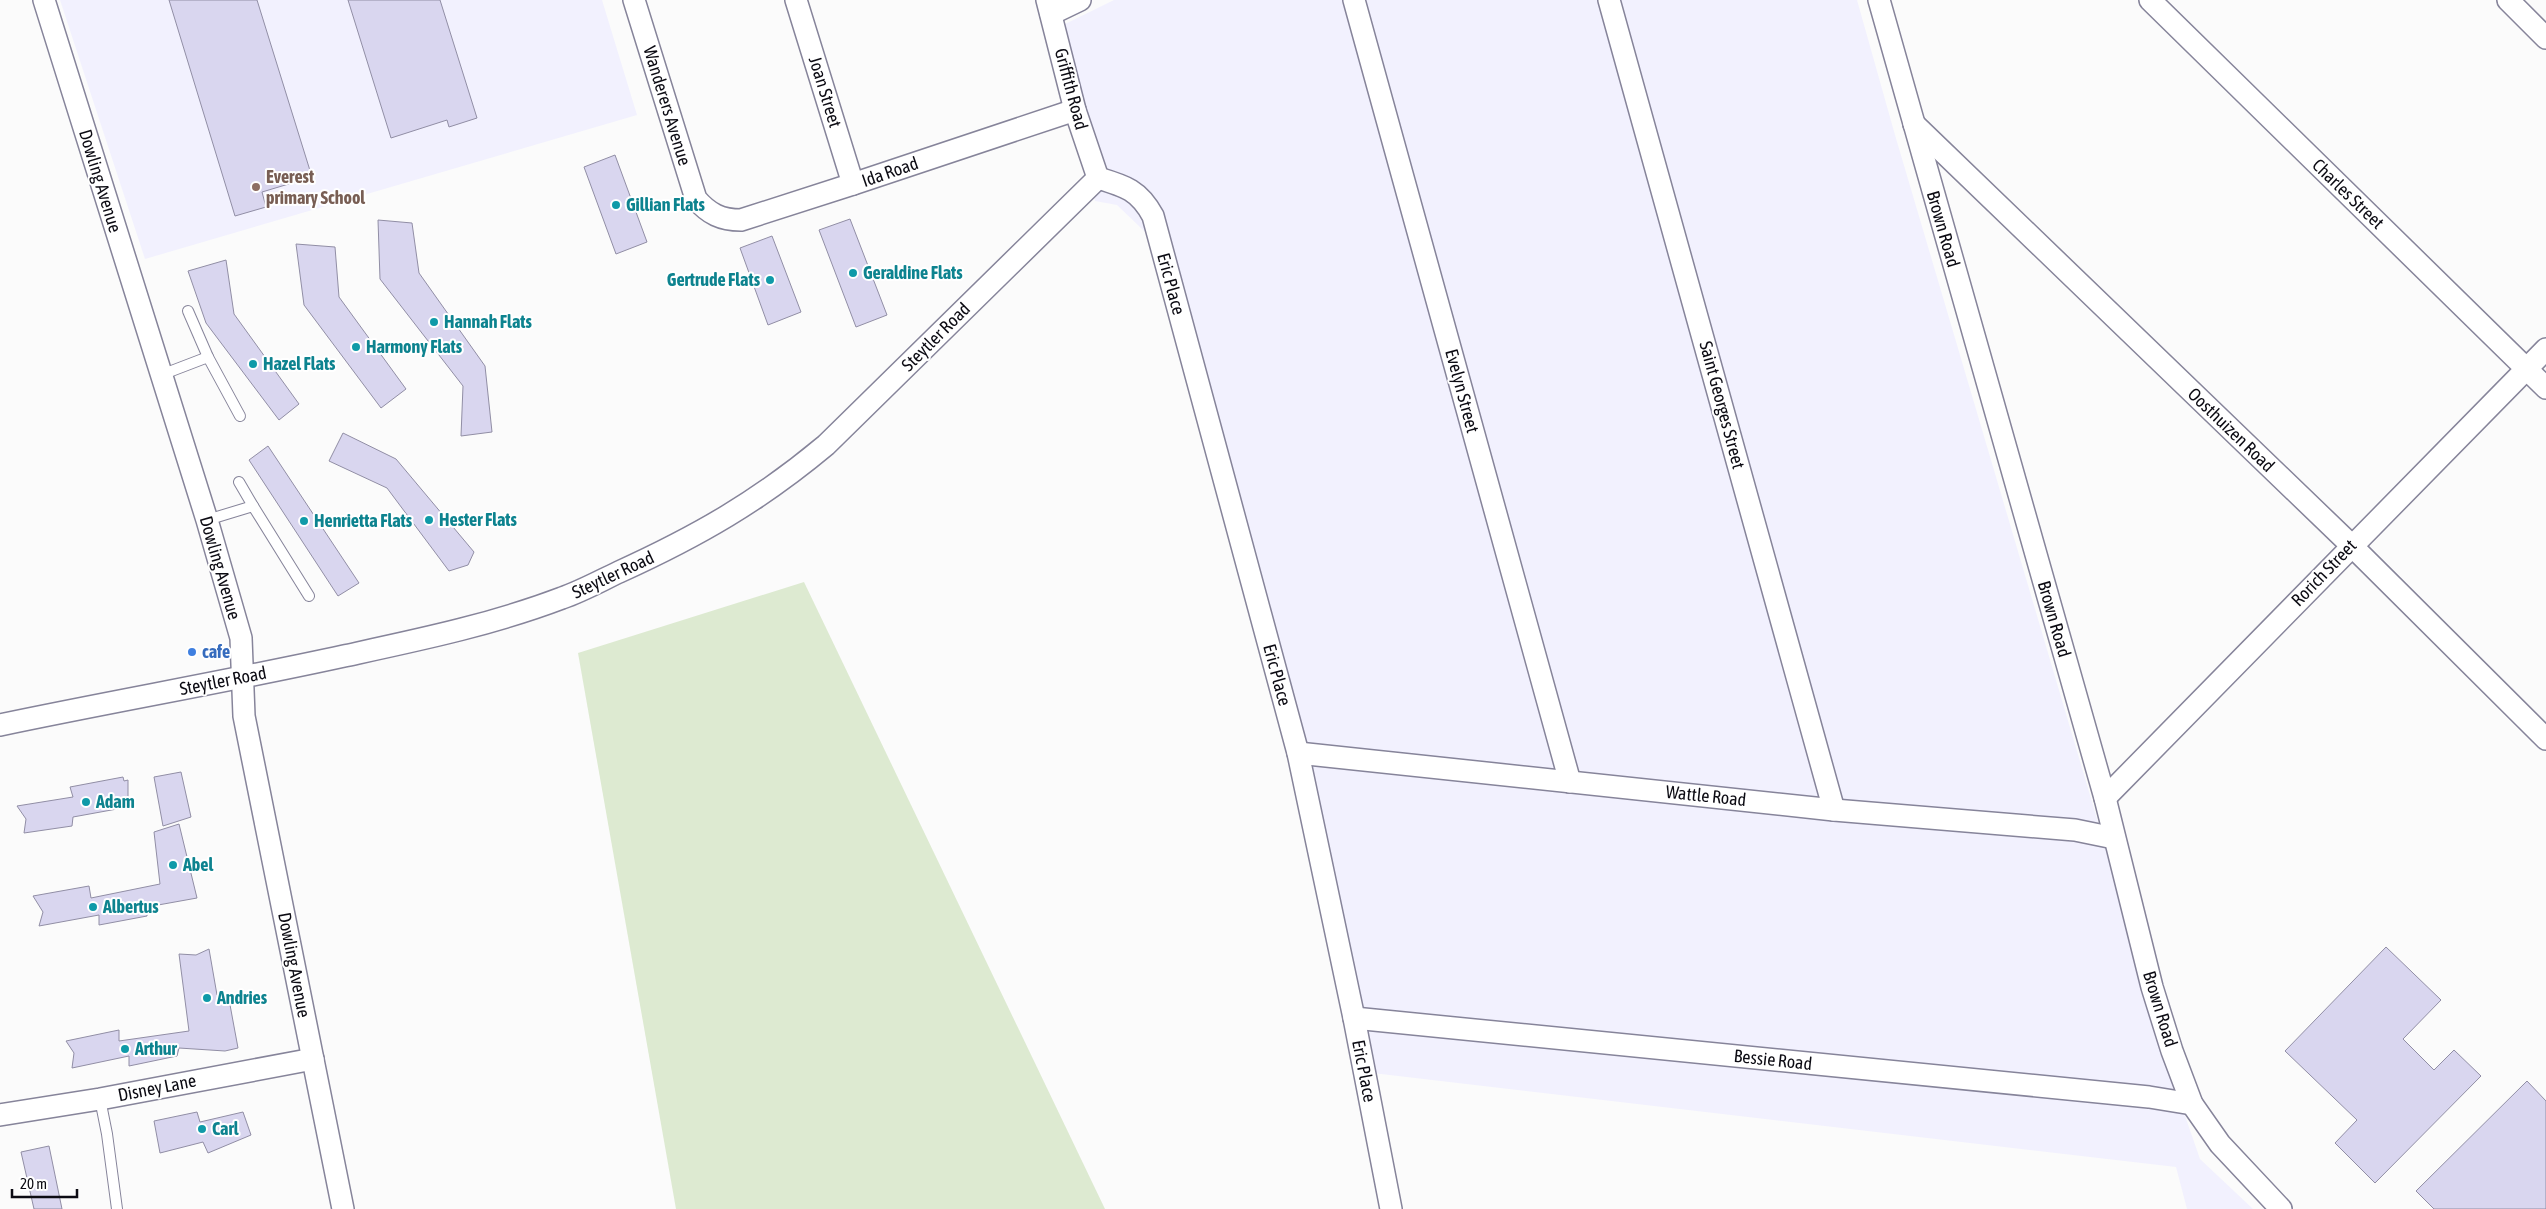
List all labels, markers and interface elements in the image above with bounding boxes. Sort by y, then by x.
street label: Wanderers Avenue [639,44,696,168]
street label: Griffith Road [1051,46,1092,132]
street label: Joan Street [805,54,846,130]
street label: Dowling Avenue [75,127,126,235]
street label: Ida Road [859,152,921,191]
street label: Charles Street [2308,154,2389,233]
place label: Everest primary School [266,166,365,208]
marker: Everest primary School [250,181,262,193]
street label: Brown Road [1923,188,1964,269]
place label: Gillian Flats [626,194,706,215]
marker: Gillian Flats [610,199,622,211]
street label: Eric Place [1153,251,1190,317]
place label: Geraldine Flats [863,262,963,283]
marker: Geraldine Flats [847,267,859,279]
place label: Gertrude Flats [667,269,761,290]
marker: Gertrude Flats [764,274,776,286]
street label: Steytler Road [897,298,974,375]
place label: Hannah Flats [444,311,532,332]
marker: Hannah Flats [428,316,440,328]
place label: Harmony Flats [366,336,463,357]
street label: Saint Georges Street [1695,339,1750,471]
marker: Harmony Flats [350,341,362,353]
street label: Evelyn Street [1441,347,1484,435]
place label: Hazel Flats [263,353,336,374]
marker: Hazel Flats [247,358,259,370]
street label: Oosthuizen Road [2184,383,2279,476]
place label: Hester Flats [439,509,518,530]
place label: Henrietta Flats [314,510,413,531]
street label: Dowling Avenue [196,514,245,622]
marker: Hester Flats [423,514,435,526]
marker: Henrietta Flats [298,515,310,527]
street label: Rorich Street [2287,535,2360,610]
street label: Steytler Road [568,546,657,603]
street label: Brown Road [2034,578,2075,659]
place label: cafe [202,641,230,662]
street label: Eric Place [1259,642,1296,708]
marker: cafe [186,646,198,658]
street label: Steytler Road [178,662,268,699]
street label: Wattle Road [1665,781,1747,810]
place label: Adam [95,791,135,812]
marker: Adam [80,796,92,808]
place label: Abel [182,854,214,875]
marker: Abel [167,859,179,871]
place label: Albertus [102,896,159,917]
marker: Albertus [87,901,99,913]
street label: Dowling Avenue [274,910,315,1019]
street label: Brown Road [2139,968,2182,1049]
place label: Andries [216,987,268,1008]
marker: Andries [201,992,213,1004]
place label: Arthur [134,1038,178,1059]
street label: Eric Place [1348,1038,1381,1104]
marker: Arthur [119,1043,131,1055]
street label: Bessie Road [1733,1045,1813,1074]
street label: Disney Lane [116,1070,198,1105]
place label: Carl [212,1118,239,1139]
marker: Carl [196,1123,208,1135]
scale bar [12,1166,78,1198]
text: 20 m [20,1175,47,1192]

